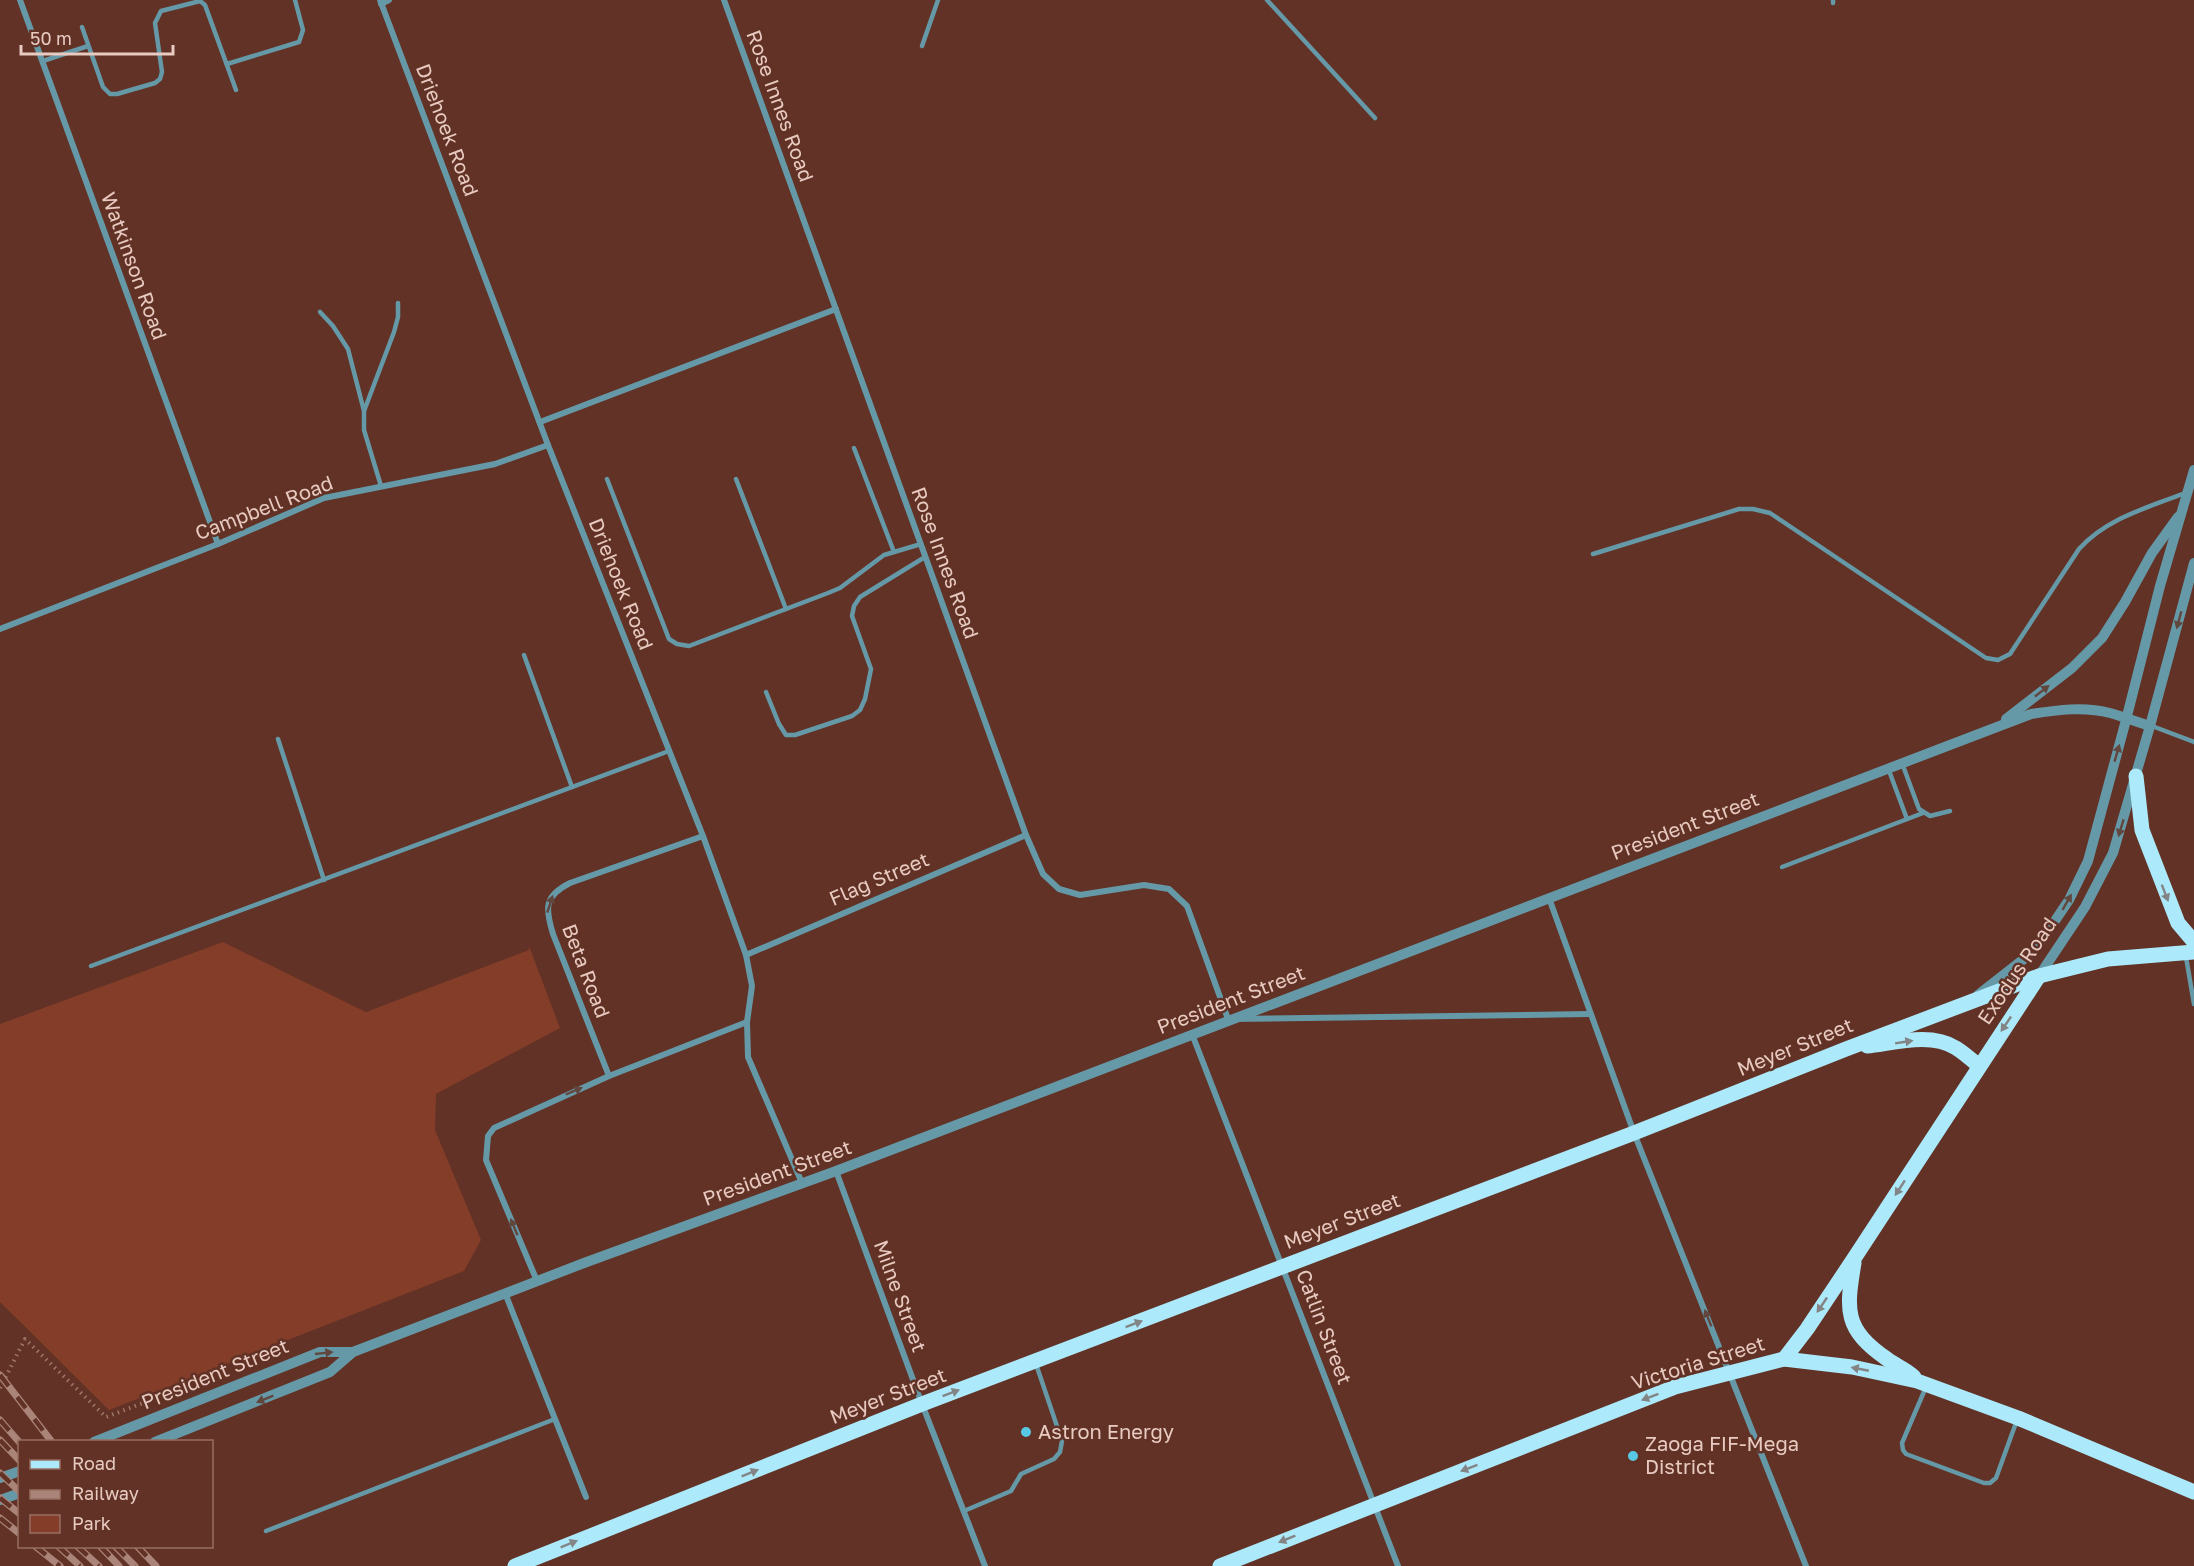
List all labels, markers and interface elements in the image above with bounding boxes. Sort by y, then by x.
scale bar [21,18,172,56]
text: 50 m [30,27,72,49]
street label: Rose Innes Road [742,27,820,185]
street label: Driehoek Road [412,60,484,199]
street label: Watkinson Road [97,189,173,343]
street label: Campbell Road [191,470,336,544]
street label: Rose Innes Road [907,484,985,642]
street label: Driehoek Road [585,514,659,653]
one-way arrow [2174,611,2183,629]
one-way arrow [2035,686,2050,698]
one-way arrow [2113,744,2122,762]
street label: President Street [1607,786,1762,864]
one-way arrow [2116,819,2125,837]
street label: Flag Street [825,846,932,910]
one-way arrow [2161,884,2171,902]
one-way arrow [2062,894,2073,910]
one-way arrow [546,895,555,913]
street label: Exodus Road [1972,912,2061,1028]
street label: Beta Road [558,920,616,1021]
street label: President Street [1153,960,1308,1038]
street label: Meyer Street [1733,1012,1856,1080]
one-way arrow [2001,1016,2012,1033]
one-way arrow [1895,1037,1914,1046]
one-way arrow [565,1086,583,1096]
street label: President Street [699,1134,854,1210]
one-way arrow [1895,1180,1906,1196]
street label: Meyer Street [1280,1187,1403,1253]
one-way arrow [509,1218,519,1236]
street label: Milne Street [870,1237,932,1355]
street label: Catlin Street [1292,1266,1358,1387]
one-way arrow [1816,1297,1828,1313]
one-way arrow [1703,1308,1713,1326]
one-way arrow [1125,1319,1143,1329]
street label: Victoria Street [1628,1330,1767,1394]
street label: President Street [138,1333,292,1414]
one-way arrow [315,1348,334,1358]
street label: Meyer Street [826,1362,949,1428]
one-way arrow [1850,1364,1869,1373]
one-way arrow [943,1388,961,1398]
one-way arrow [1641,1392,1659,1402]
one-way arrow [256,1394,274,1404]
place label: Astron Energy [1038,1419,1174,1443]
marker: Astron Energy [1019,1425,1033,1439]
place label: Zaoga FIF-Mega District [1645,1431,1799,1478]
legend [18,1440,213,1548]
marker: Zaoga FIF-Mega District [1626,1449,1640,1463]
text: Road [72,1452,116,1474]
one-way arrow [1459,1463,1477,1473]
one-way arrow [742,1467,760,1477]
text: Railway [72,1482,139,1504]
text: Park [72,1512,111,1534]
one-way arrow [1278,1535,1296,1544]
one-way arrow [560,1539,578,1549]

